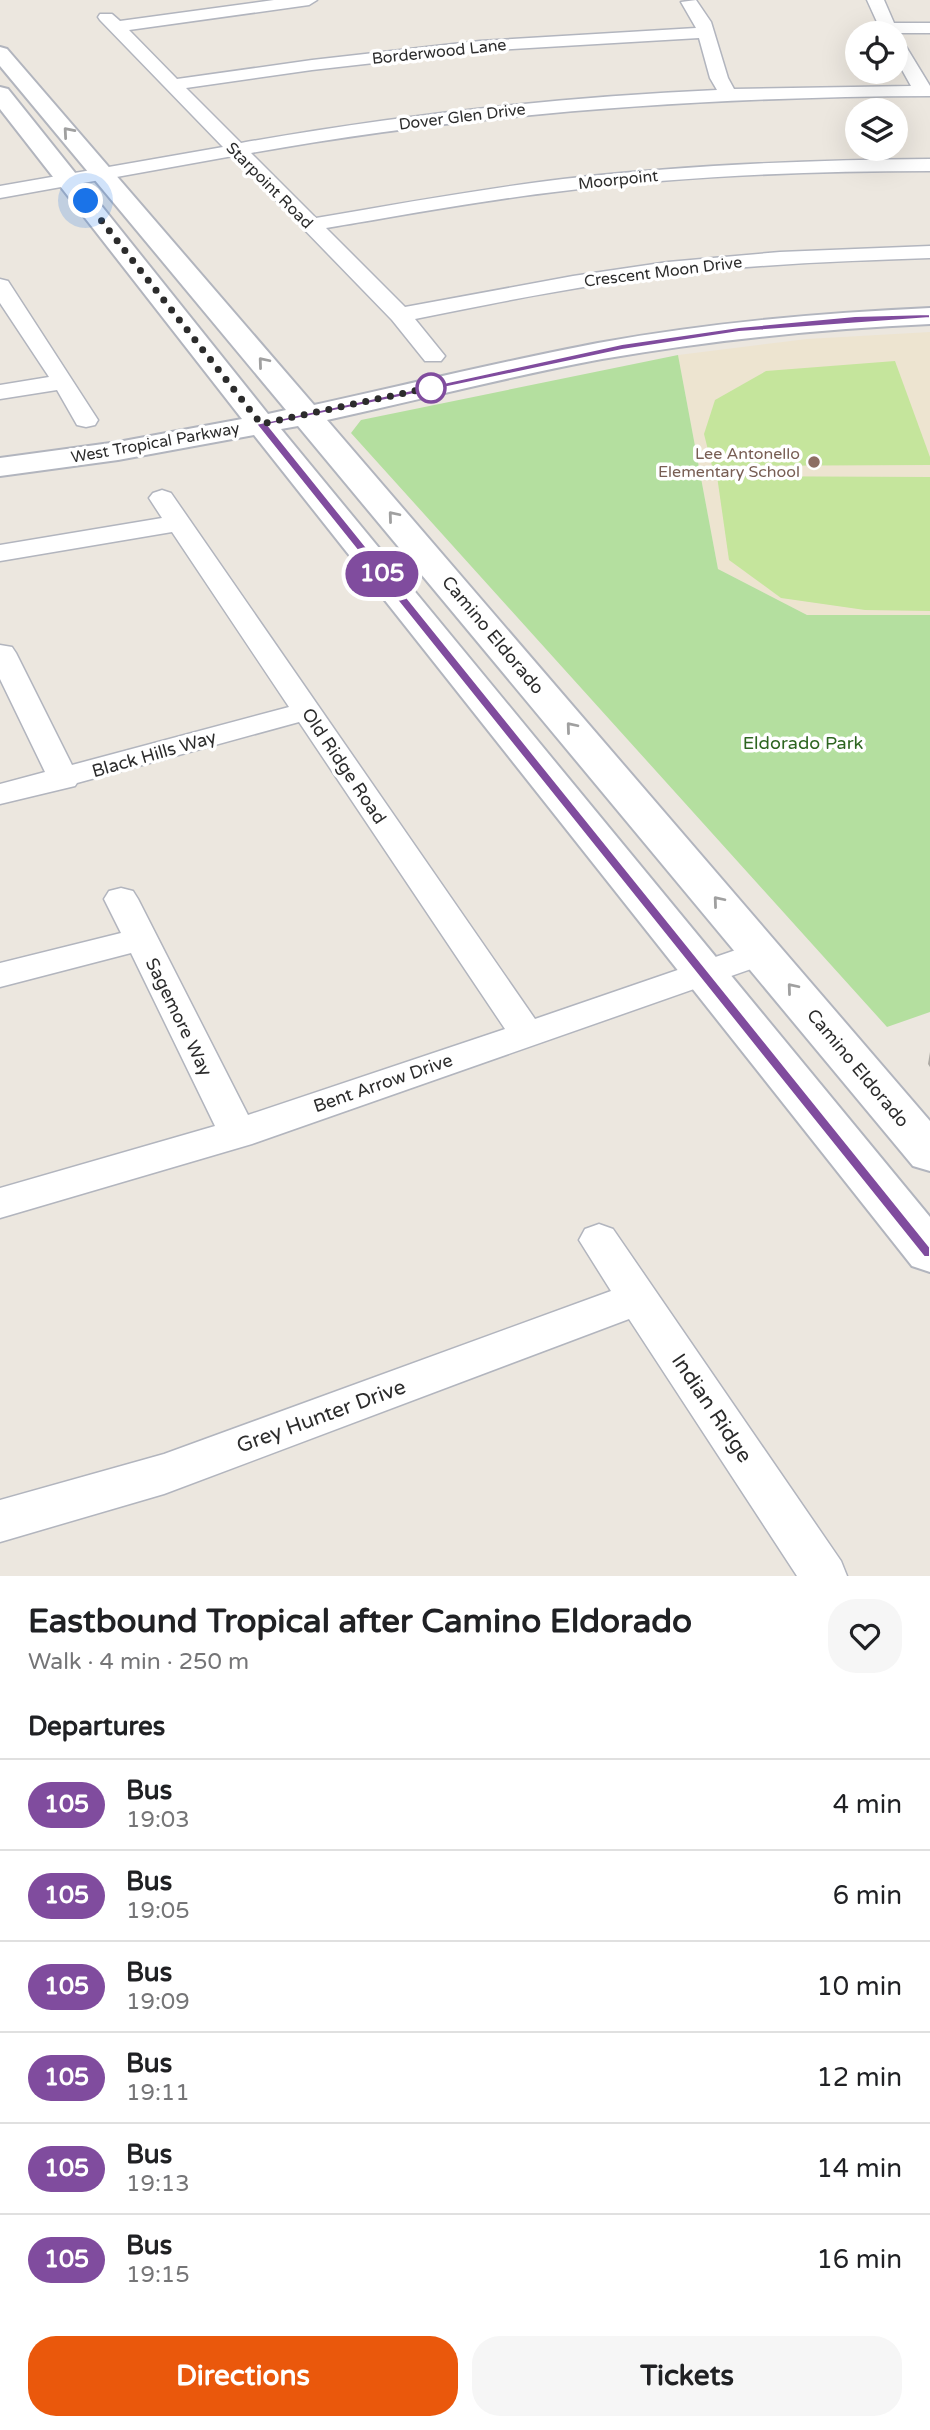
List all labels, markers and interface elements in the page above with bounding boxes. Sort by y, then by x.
map controls [845,21,908,161]
button: locate [845,21,908,84]
street label: Borderwood Lane [371,35,507,69]
button: layers [845,98,908,161]
street label: Dover Glen Drive [398,99,527,135]
one-way arrow [64,128,76,141]
street label: Starpoint Road [222,138,317,233]
street label: Moorpoint [577,166,659,194]
your location [68,183,103,218]
street label: Crescent Moon Drive [583,252,743,292]
one-way arrow [258,358,271,370]
unlabelled marker [416,373,446,403]
street label: West Tropical Parkway [69,418,241,468]
place label: Lee Antonello Elementary School [658,444,800,482]
marker: Lee Antonello Elementary School [806,454,822,470]
one-way arrow [388,512,401,524]
line badge: 105 [342,551,422,597]
text: 105 [359,559,405,588]
street label: Camino Eldorado [437,571,549,699]
street label: Old Ridge Road [297,704,391,828]
one-way arrow [567,723,579,736]
street label: Black Hills Way [89,726,219,782]
park label: Eldorado Park [743,732,864,754]
one-way arrow [714,896,726,909]
street label: Sagemore Way [141,954,217,1080]
one-way arrow [788,984,800,997]
street label: Camino Eldorado [802,1004,914,1132]
street label: Bent Arrow Drive [310,1049,456,1117]
street label: Indian Ridge [666,1349,757,1467]
street label: Grey Hunter Drive [233,1374,409,1459]
button: heart [828,1599,902,1673]
text: Eastbound Tropical after Camino Eldorado [28,1602,692,1641]
text: Walk · 4 min · 250 m [28,1648,249,1676]
text: Departures [28,1711,165,1742]
text: Bus [126,1775,172,1806]
text: 4 min [833,1789,902,1820]
text: 105 [44,1790,89,1819]
text: 19:03 [126,1806,190,1834]
text: Bus [126,1866,172,1897]
text: 6 min [833,1880,902,1911]
text: 105 [44,1881,89,1910]
text: 19:05 [126,1897,190,1925]
text: Bus [126,1957,172,1988]
text: 10 min [816,1971,902,2002]
text: 105 [44,1972,89,2001]
text: 19:09 [126,1988,190,2016]
text: Bus [126,2048,172,2079]
text: 12 min [816,2062,902,2093]
text: 105 [44,2063,89,2092]
text: 19:11 [126,2079,190,2107]
text: Bus [126,2139,172,2170]
text: 14 min [816,2153,902,2184]
text: 105 [44,2154,89,2183]
text: 19:13 [126,2170,190,2198]
text: Bus [126,2230,172,2261]
text: 16 min [816,2244,902,2275]
text: 105 [44,2245,89,2274]
text: 19:15 [126,2261,190,2289]
button: Directions [28,2336,458,2416]
button: Tickets [472,2336,902,2416]

